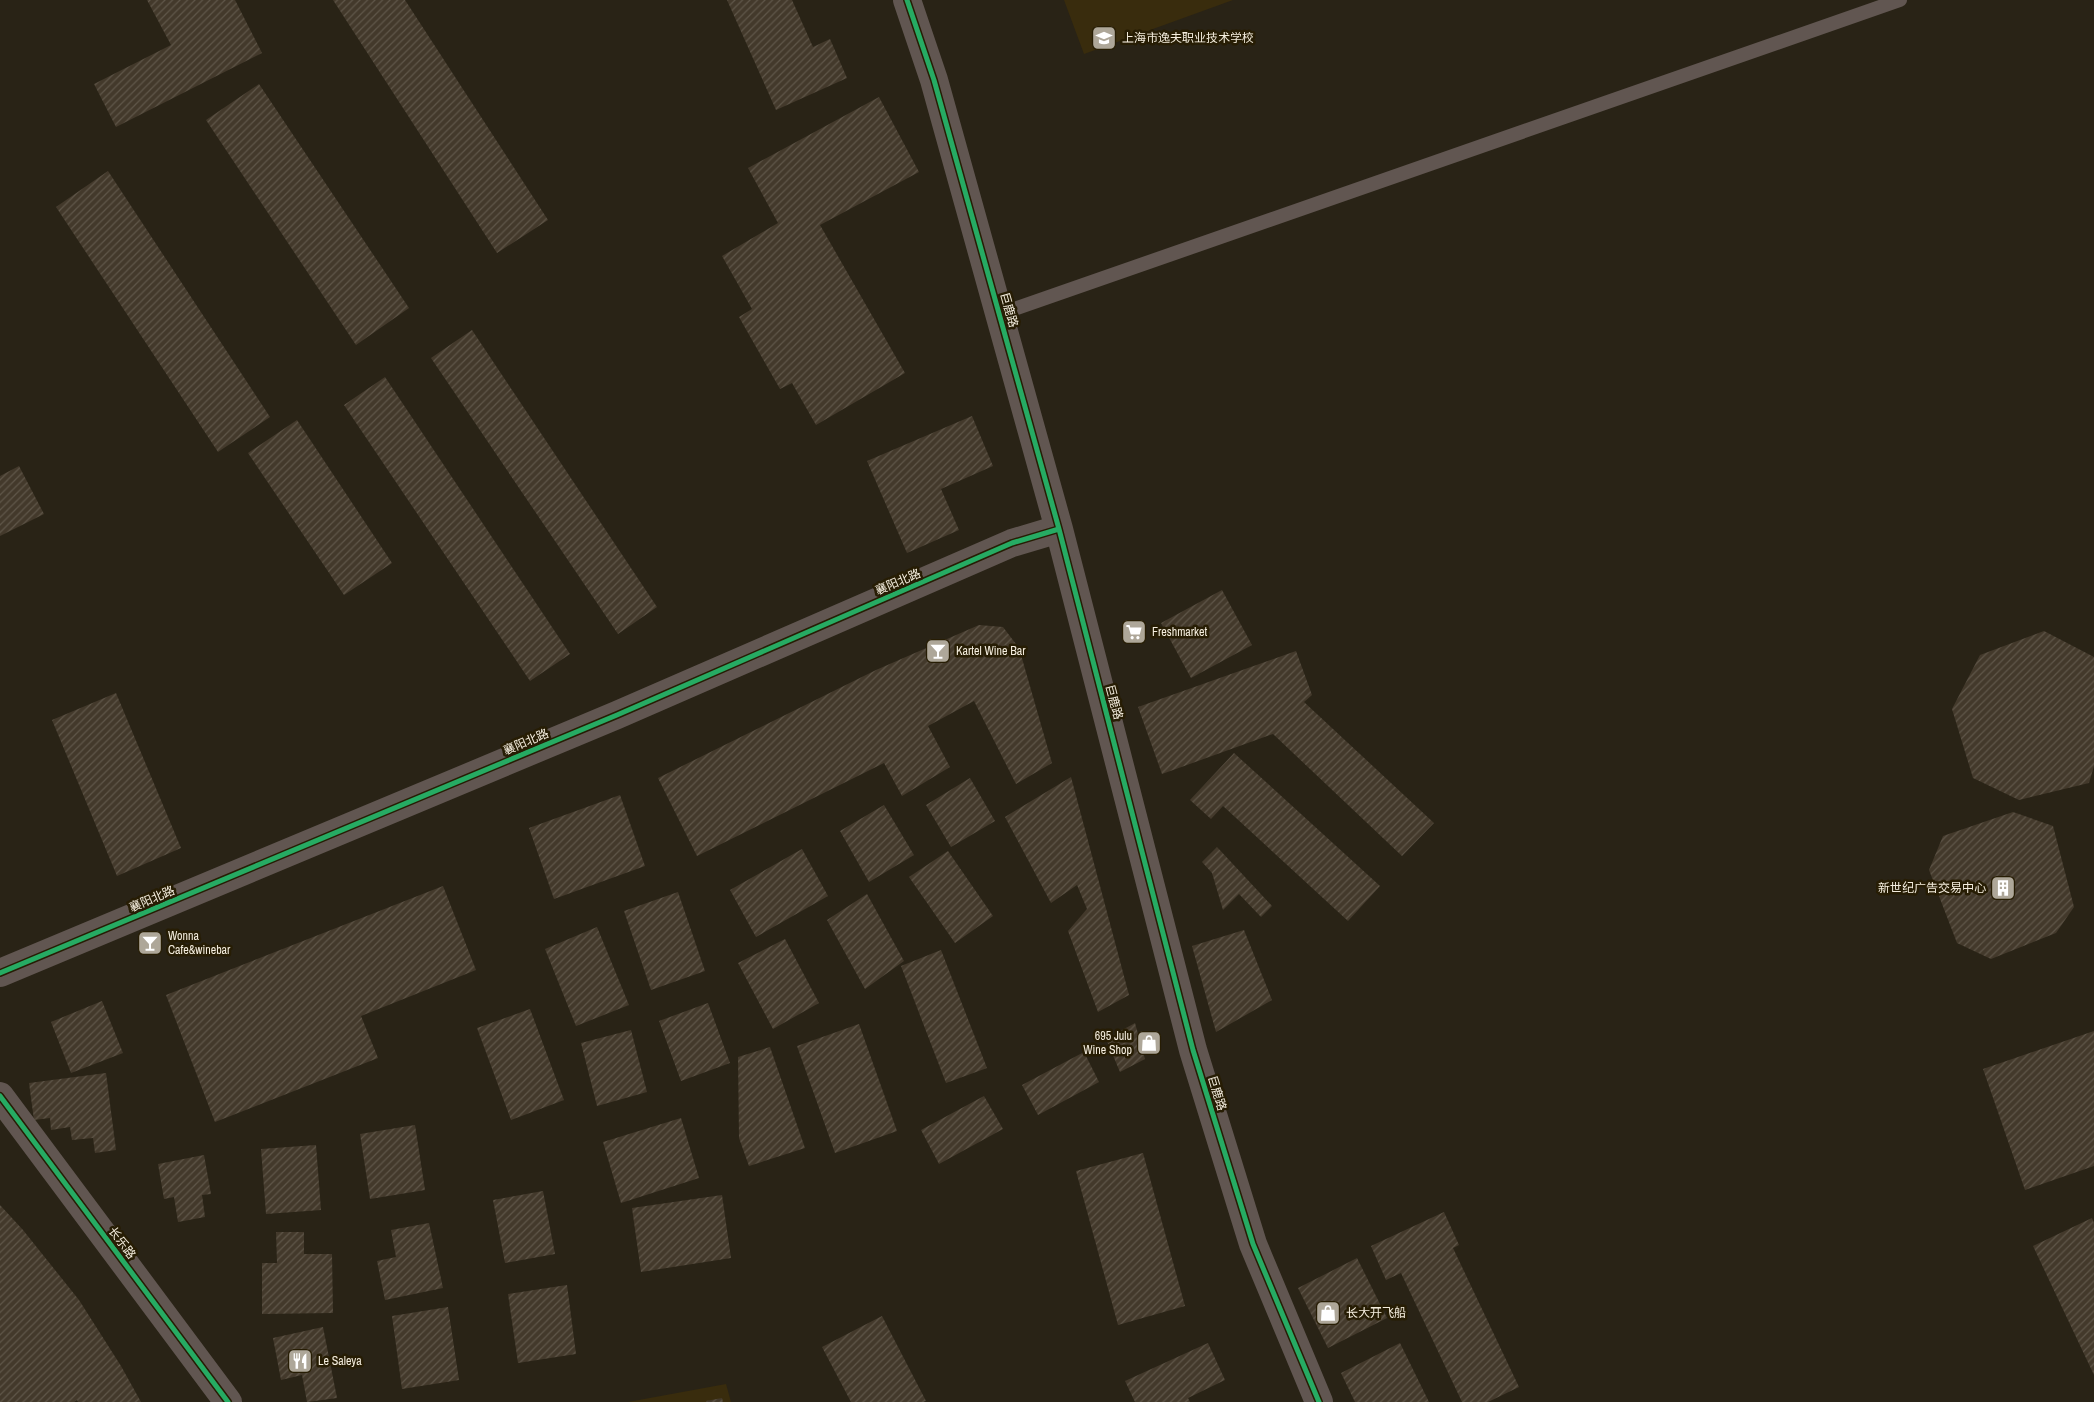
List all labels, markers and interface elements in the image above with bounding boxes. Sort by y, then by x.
school or university icon: 上海市逸夫职业技术学校 [1091,25,1117,51]
place label: 上海市逸夫职业技术学校 [1122,30,1254,46]
street label: 巨鹿路 [996,290,1022,330]
street label: 襄阳北路 [873,565,923,599]
supermarket icon: Freshmarket [1121,619,1147,645]
place label: Freshmarket [1152,624,1207,640]
bar icon: Kartel Wine Bar [925,638,951,664]
place label: Kartel Wine Bar [956,643,1026,659]
street label: 巨鹿路 [1102,683,1126,721]
street label: 襄阳北路 [501,725,551,759]
building icon: 新世纪广告交易中心 [1990,875,2016,901]
place label: 新世纪广告交易中心 [1878,880,1986,896]
street label: 襄阳北路 [127,882,177,916]
place label: Wonna Cafe&winebar [168,928,231,958]
bar icon: Wonna Cafe&winebar [137,930,163,956]
place label: 695 Julu Wine Shop [1083,1028,1132,1058]
shop icon: 695 Julu Wine Shop [1136,1030,1162,1056]
street label: 巨鹿路 [1204,1073,1230,1113]
street label: 长乐路 [105,1224,139,1262]
shop icon: 长大开飞船 [1315,1300,1341,1326]
place label: 长大开飞船 [1346,1305,1406,1321]
restaurant icon: Le Saleya [287,1348,313,1374]
place label: Le Saleya [318,1353,362,1369]

